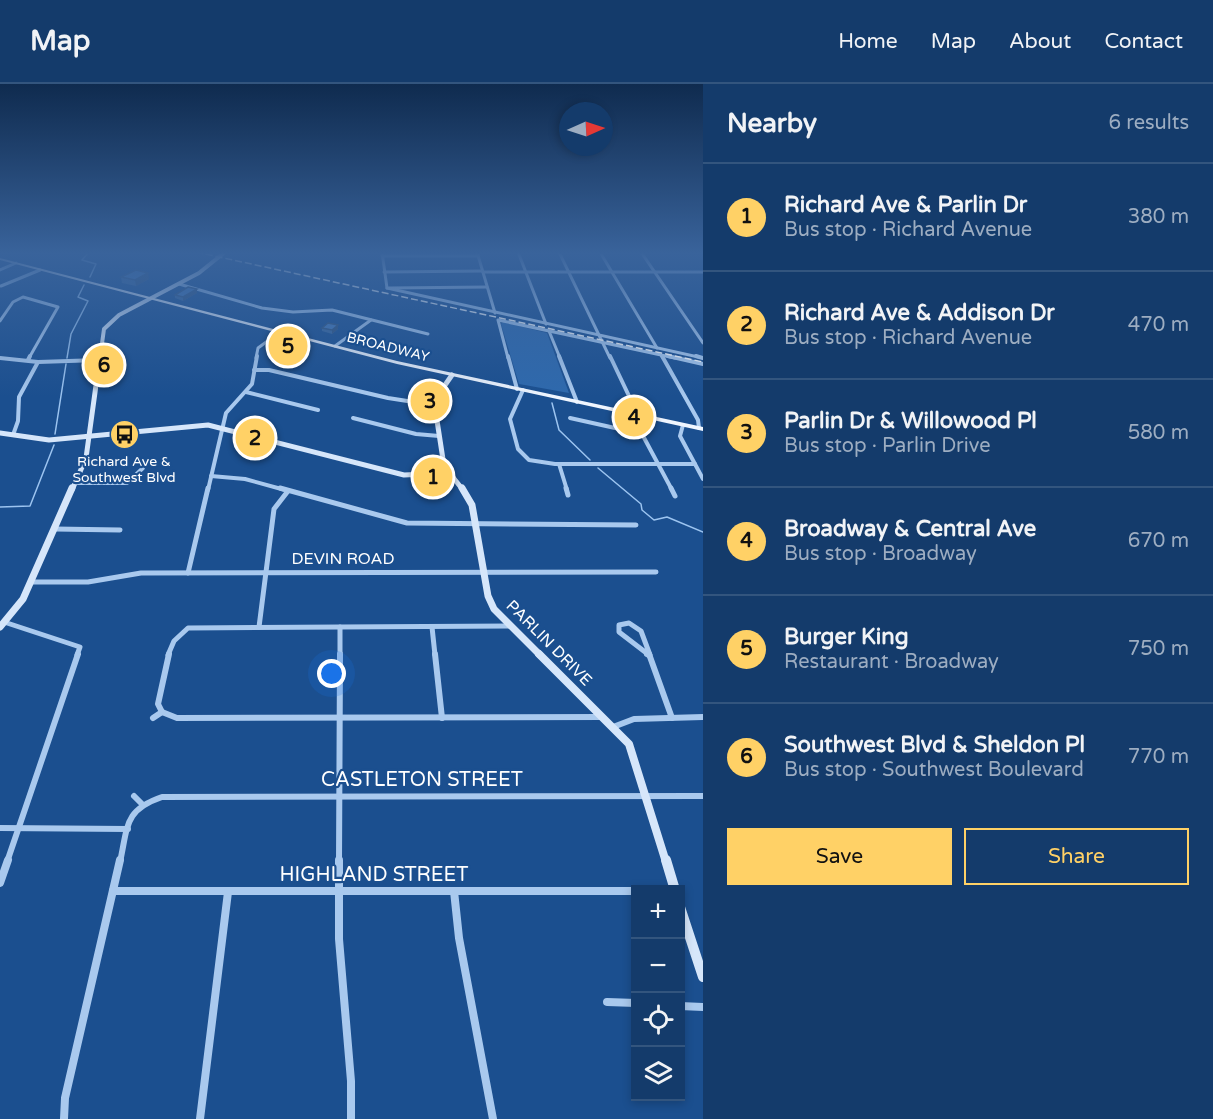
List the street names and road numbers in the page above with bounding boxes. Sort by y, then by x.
street label: BROADWAY [345,329,431,365]
street label: DEVIN ROAD [292,549,395,569]
street label: PARLIN DRIVE [502,596,596,690]
street label: CASTLETON STREET [321,768,523,792]
street label: HIGHLAND STREET [279,863,469,887]

